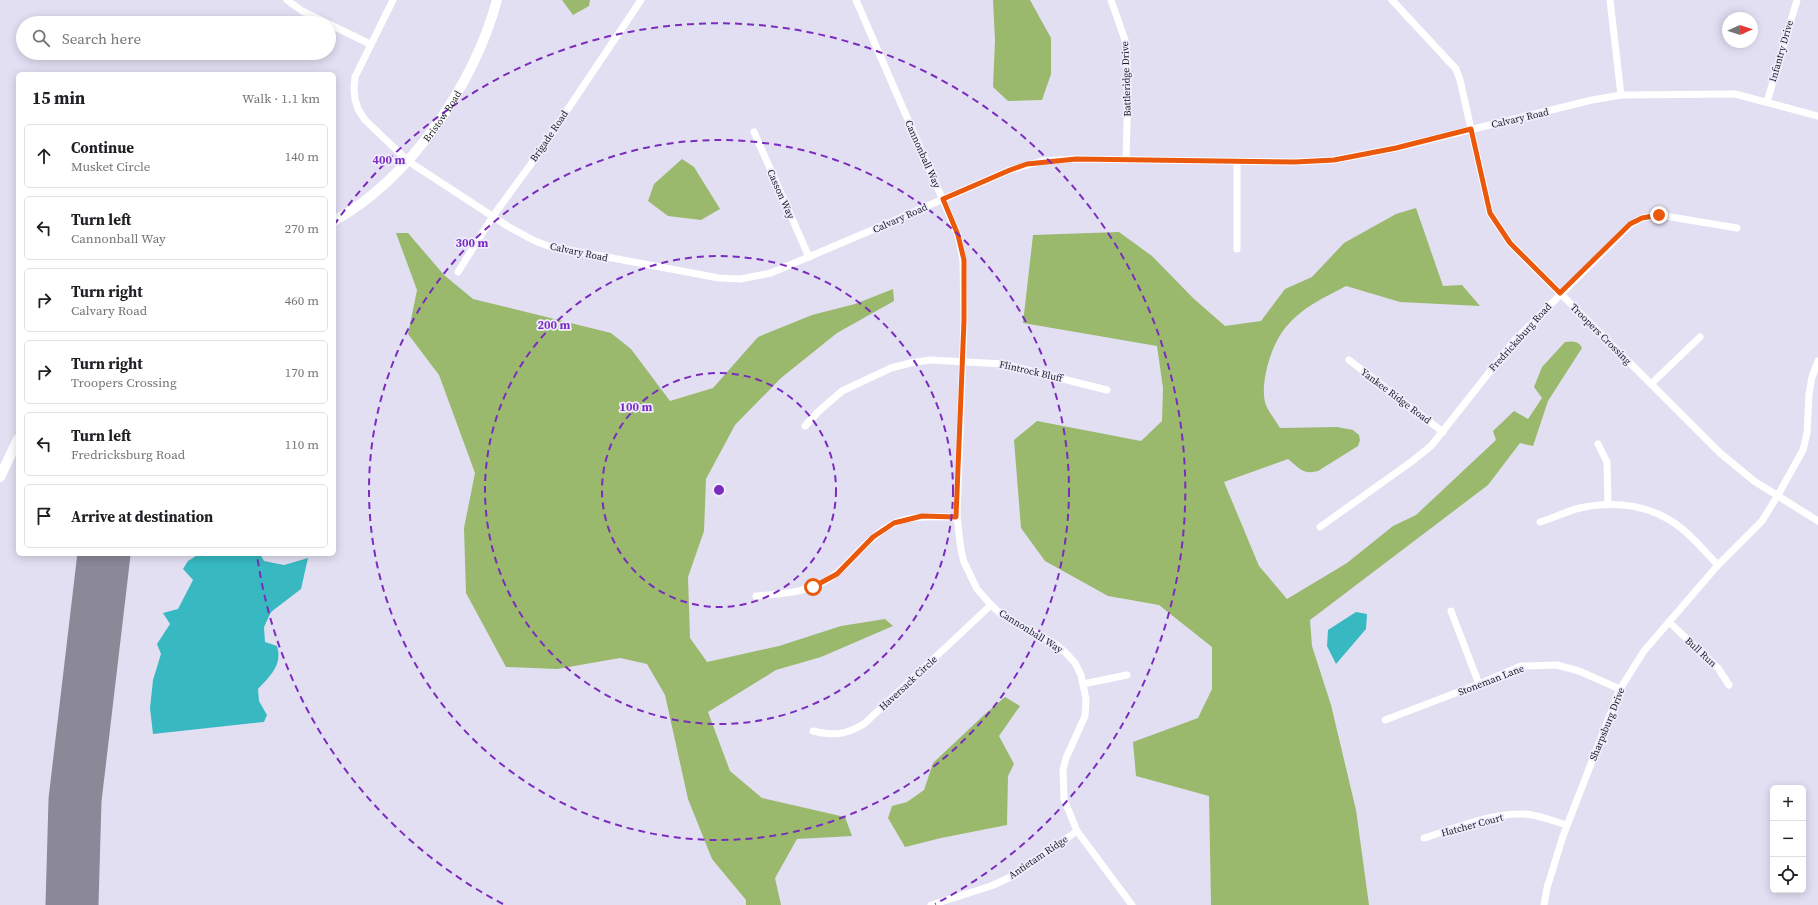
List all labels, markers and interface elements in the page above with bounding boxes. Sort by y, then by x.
north arrow [1722,12,1758,48]
search box [16,16,336,60]
street label: Infantry Drive [1766,19,1796,83]
icon: search [30,27,52,49]
text: Search here [62,28,141,49]
street label: Battleridge Drive [1118,41,1134,117]
text: 15 min [32,86,85,110]
street label: Bristow Road [420,88,464,144]
text: Walk · 1.1 km [242,90,320,107]
street label: Calvary Road [1490,105,1550,131]
street label: Brigade Road [527,108,571,164]
street label: Cannonball Way [902,118,944,191]
text: Continue [71,137,134,158]
icon: ahead [33,145,55,167]
text: 140 m [285,148,319,165]
text: 400 m [373,152,406,168]
text: Musket Circle [71,158,150,175]
street label: Casson Way [764,167,798,222]
street label: Calvary Road [871,200,930,236]
route end [1650,206,1668,224]
text: Turn left [71,209,131,230]
icon: left [33,217,55,239]
text: 270 m [285,220,319,237]
text: Cannonball Way [71,230,166,247]
text: 300 m [456,235,489,251]
street label: Calvary Road [549,240,609,265]
text: Turn right [71,281,143,302]
icon: right [33,289,55,311]
text: 460 m [285,292,319,309]
street label: Fredricksburg Road [1486,300,1554,374]
street label: Troopers Crossing [1568,301,1634,367]
text: Calvary Road [71,302,147,319]
text: 200 m [538,317,571,333]
text: Turn right [71,353,143,374]
street label: Flintrock Bluff [998,357,1065,385]
icon: right [33,361,55,383]
text: 170 m [285,364,319,381]
street label: Yankee Ridge Road [1358,365,1434,427]
text: Troopers Crossing [71,374,177,391]
text: 100 m [620,399,653,415]
text: Turn left [71,425,131,446]
icon: left [33,433,55,455]
text: 110 m [285,436,319,453]
text: Fredricksburg Road [71,446,185,463]
centre of rings [712,483,726,497]
icon: arrive [33,505,55,527]
text: Arrive at destination [71,506,213,527]
route start [804,578,822,596]
street label: Cannonball Way [997,606,1066,656]
street label: Bull Run [1682,634,1720,670]
street label: Haversack Circle [876,653,940,713]
street label: Stoneman Lane [1456,661,1526,699]
street label: Sharpsburg Drive [1586,686,1628,762]
map controls [1770,785,1806,893]
button: + [1770,785,1806,821]
street label: Hatcher Court [1440,810,1505,840]
button: − [1770,821,1806,857]
street label: Antietam Ridge [1006,832,1070,882]
button: locate [1770,857,1806,893]

